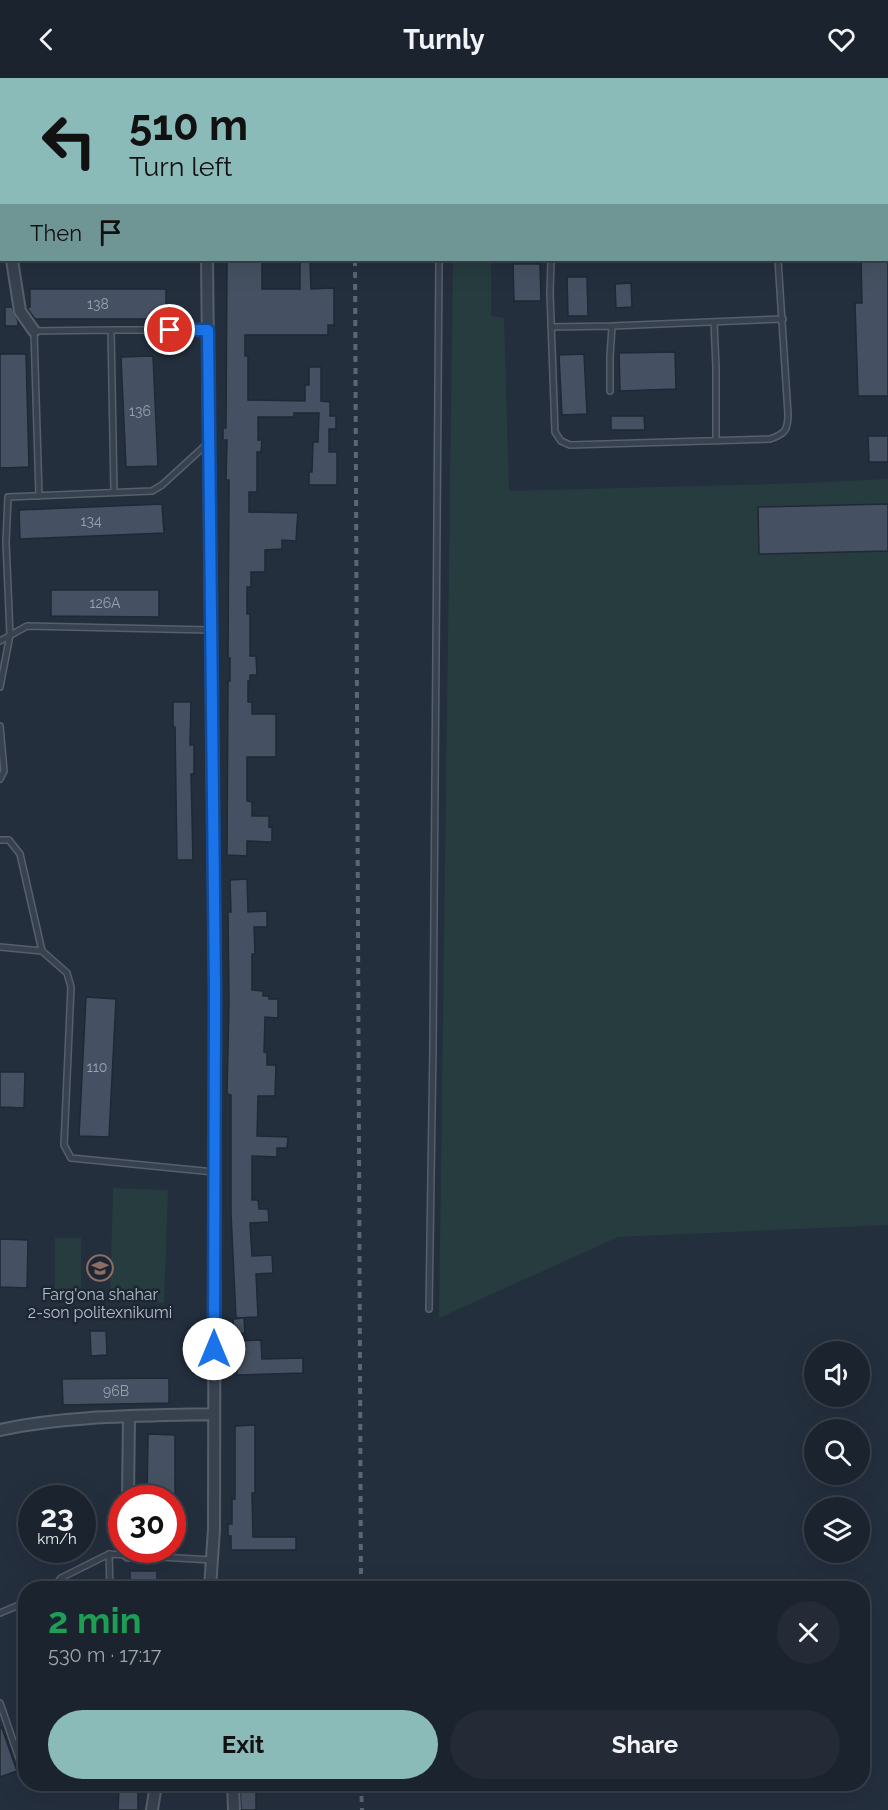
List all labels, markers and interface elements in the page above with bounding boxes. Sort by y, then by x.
icon: back [30,23,63,56]
icon: heart [825,23,858,56]
text: Turnly [403,24,485,55]
text: 510 m [129,101,248,150]
icon: left [30,102,108,180]
text: Turn left [129,151,232,182]
icon: arrive [94,216,127,249]
text: Then [30,220,82,246]
house number: 138 [87,296,109,312]
pin [144,304,195,355]
icon: arrive [153,313,186,346]
house number: 136 [129,403,151,419]
house number: 134 [80,513,102,529]
house number: 126А [90,595,121,611]
house number: 110 [87,1059,107,1075]
school or university icon: Farg'ona shahar 2-son politexnikumi [85,1253,115,1283]
place label: Farg'ona shahar 2-son politexnikumi [28,1285,172,1322]
position arrow [182,1317,246,1381]
map controls [804,1341,870,1563]
button: sound [804,1341,870,1407]
house number: 96В [103,1383,129,1399]
button: search [804,1419,870,1485]
speed limit sign: 30 [108,1485,186,1563]
button: layers [804,1497,870,1563]
text: 23 [40,1499,74,1534]
text: km/h [37,1530,77,1548]
text: 2 min [48,1599,141,1641]
button: close [777,1601,840,1664]
text: 530 m · 17:17 [48,1643,161,1667]
button: Exit [48,1710,438,1779]
button: Share [450,1710,840,1779]

